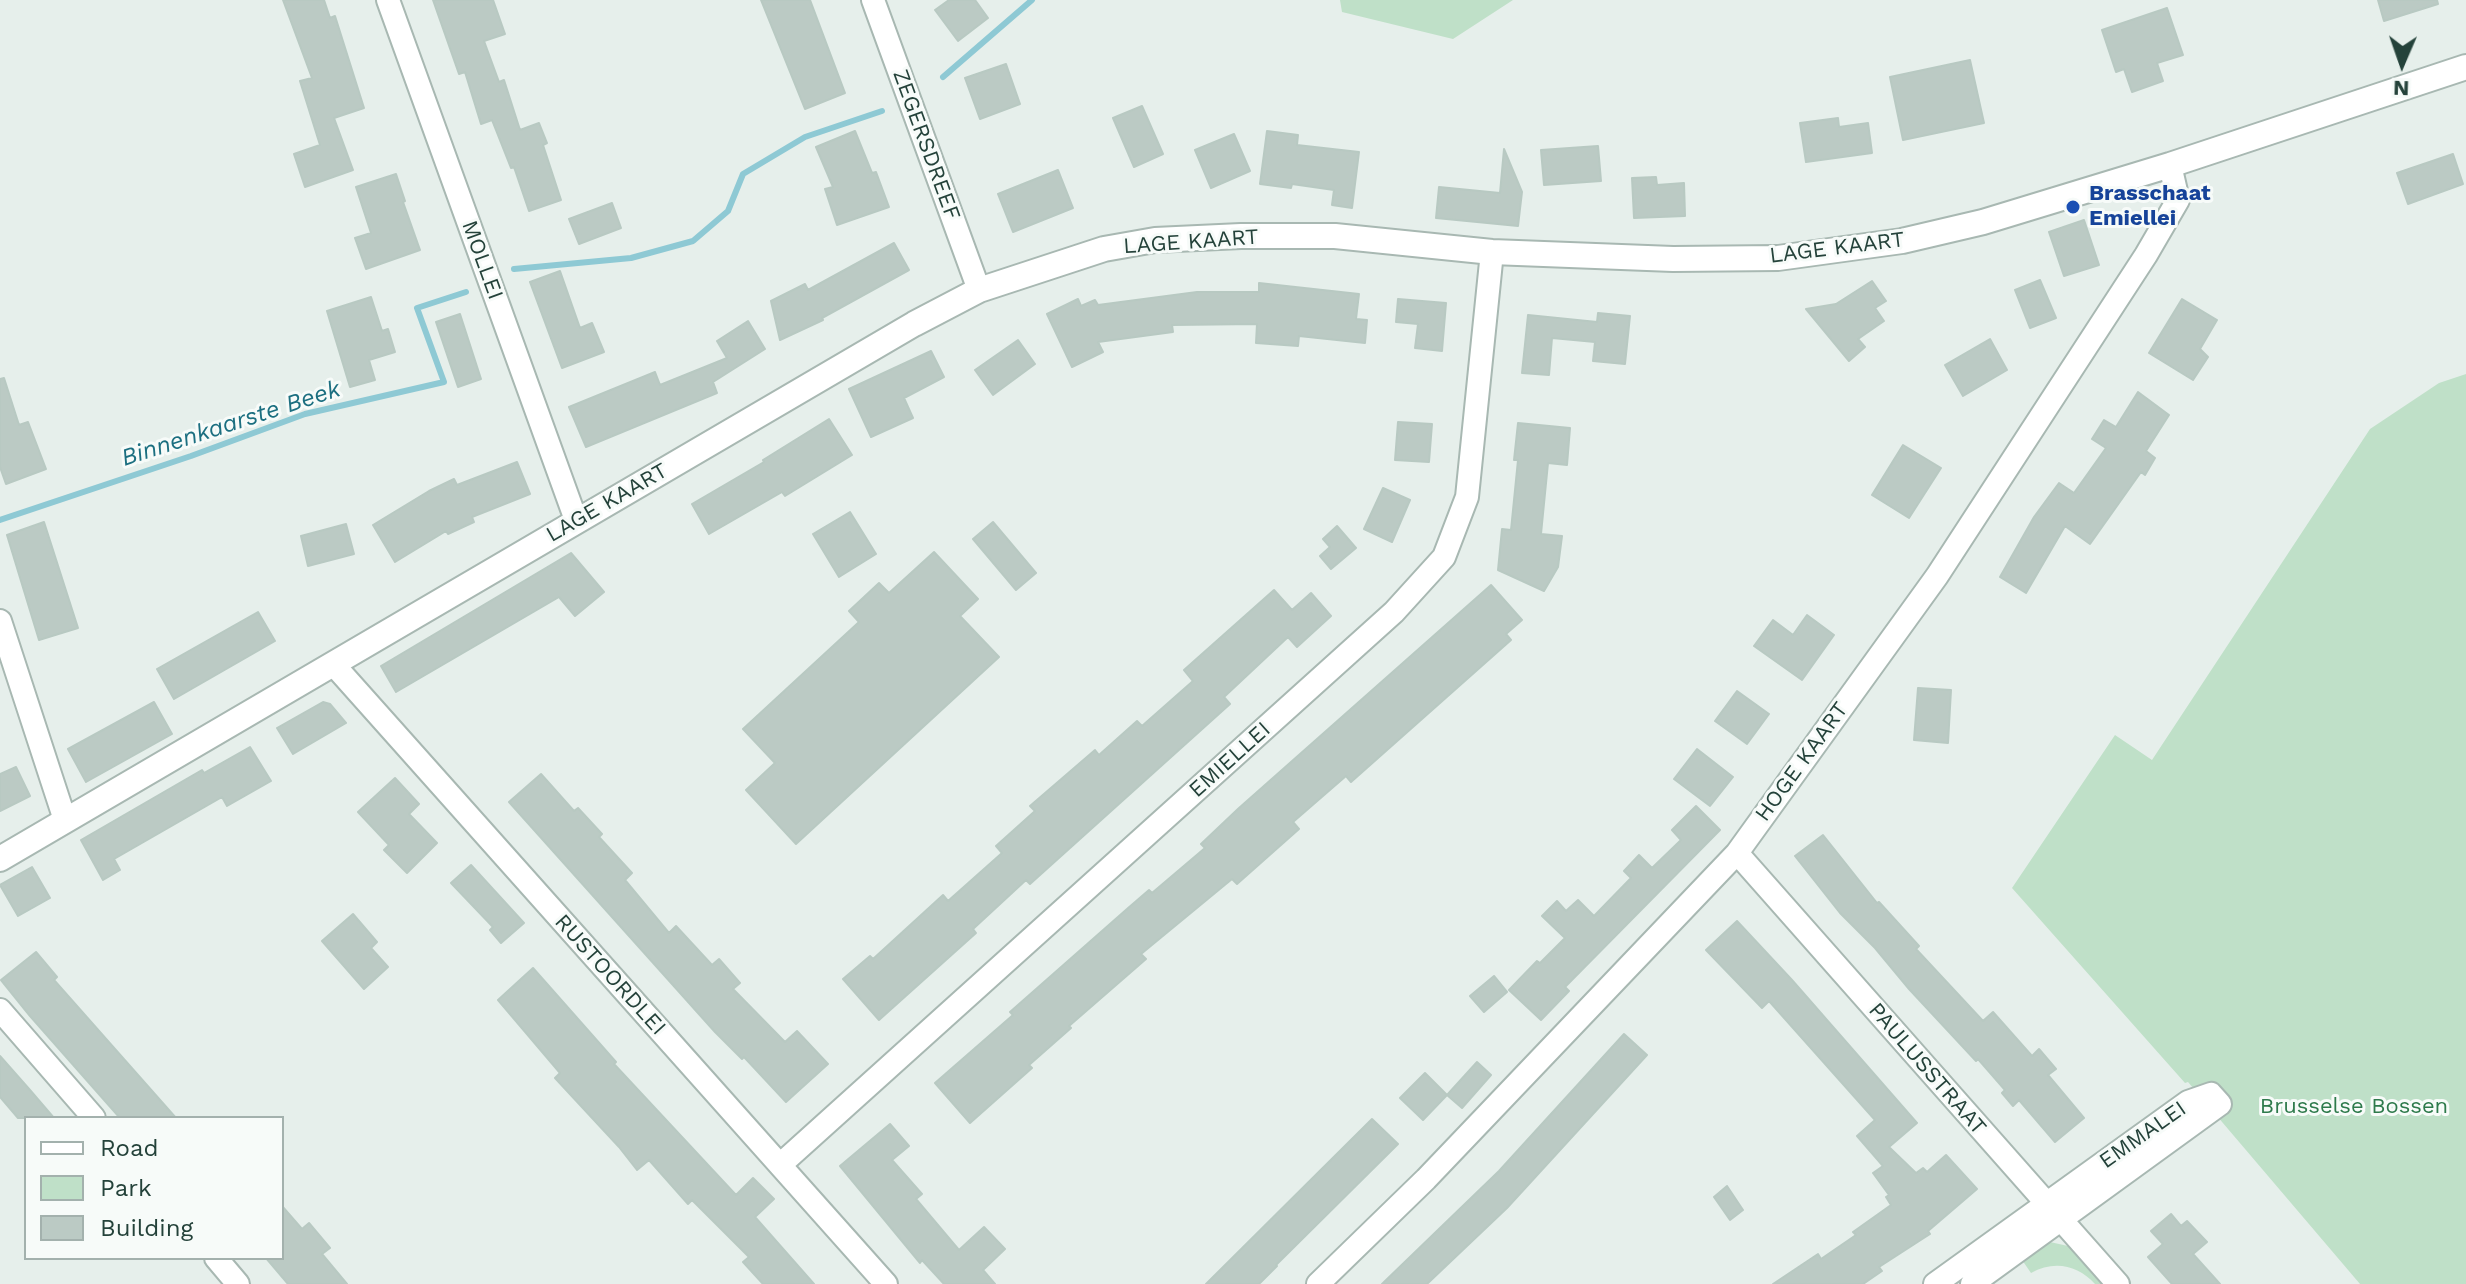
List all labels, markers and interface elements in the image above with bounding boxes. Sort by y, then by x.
north arrow [2362,24,2442,104]
street label: ZEGERSDREEF [887,66,965,224]
text: N [2393,76,2410,101]
place label: Brasschaat Emiellei [2089,181,2211,232]
marker: Brasschaat Emiellei [2064,198,2082,216]
street label: MOLLEI [456,217,508,303]
street label: LAGE KAART [1122,224,1260,260]
street label: LAGE KAART [1768,227,1906,269]
water label: Binnenkaarste Beek [118,375,344,473]
street label: LAGE KAART [542,458,672,548]
street label: HOGE KAART [1750,697,1854,827]
street label: EMIELLEI [1184,717,1276,803]
street label: RUSTOORDLEI [549,909,671,1041]
street label: PAULUSSTRAAT [1863,998,1991,1140]
park label: Brusselse Bossen [2260,1094,2448,1120]
street label: EMMALEI [2095,1096,2191,1174]
legend [24,1116,284,1260]
text: Road [100,1134,159,1162]
text: Park [100,1174,152,1202]
text: Building [100,1214,193,1242]

